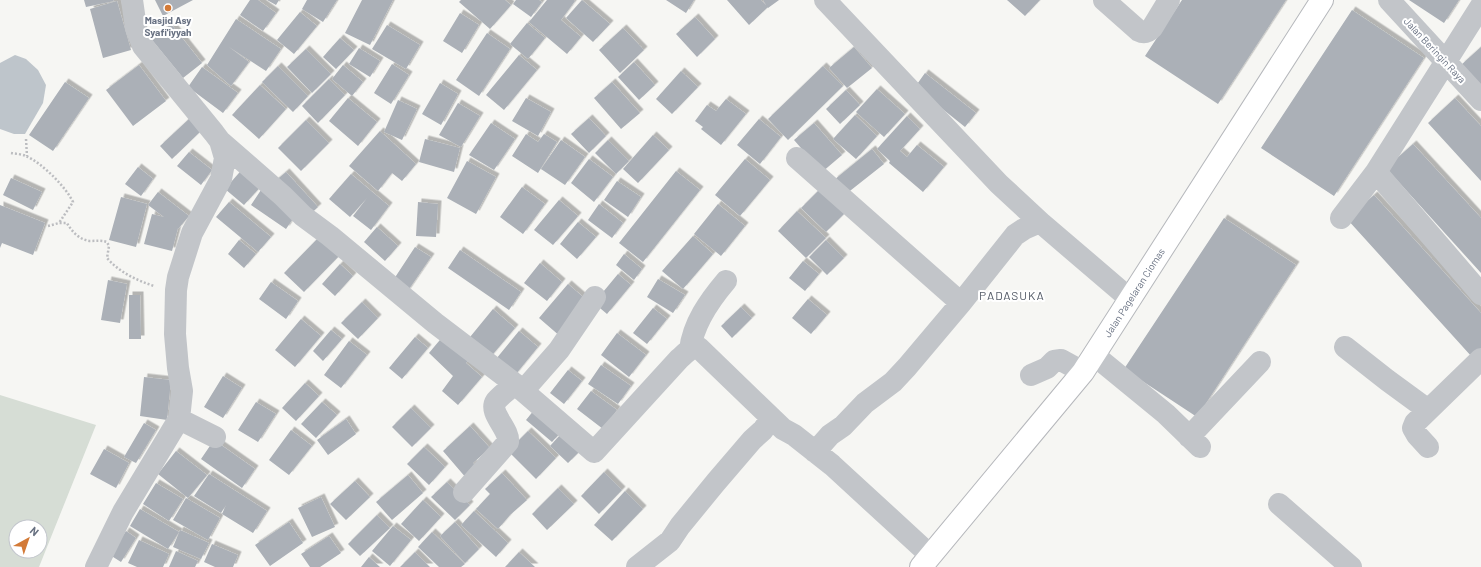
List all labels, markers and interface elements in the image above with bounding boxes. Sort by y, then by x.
marker: Masjid Asy Syafi'iyyah [163,3,173,13]
place label: Masjid Asy Syafi'iyyah [144,14,192,38]
street label: Jalan Beringin Raya [1402,15,1468,85]
street label: Jalan Pagelaran Ciomas [1101,246,1167,339]
district label: PADASUKA [979,288,1045,302]
north arrow [8,519,48,559]
text: N [28,524,42,538]

